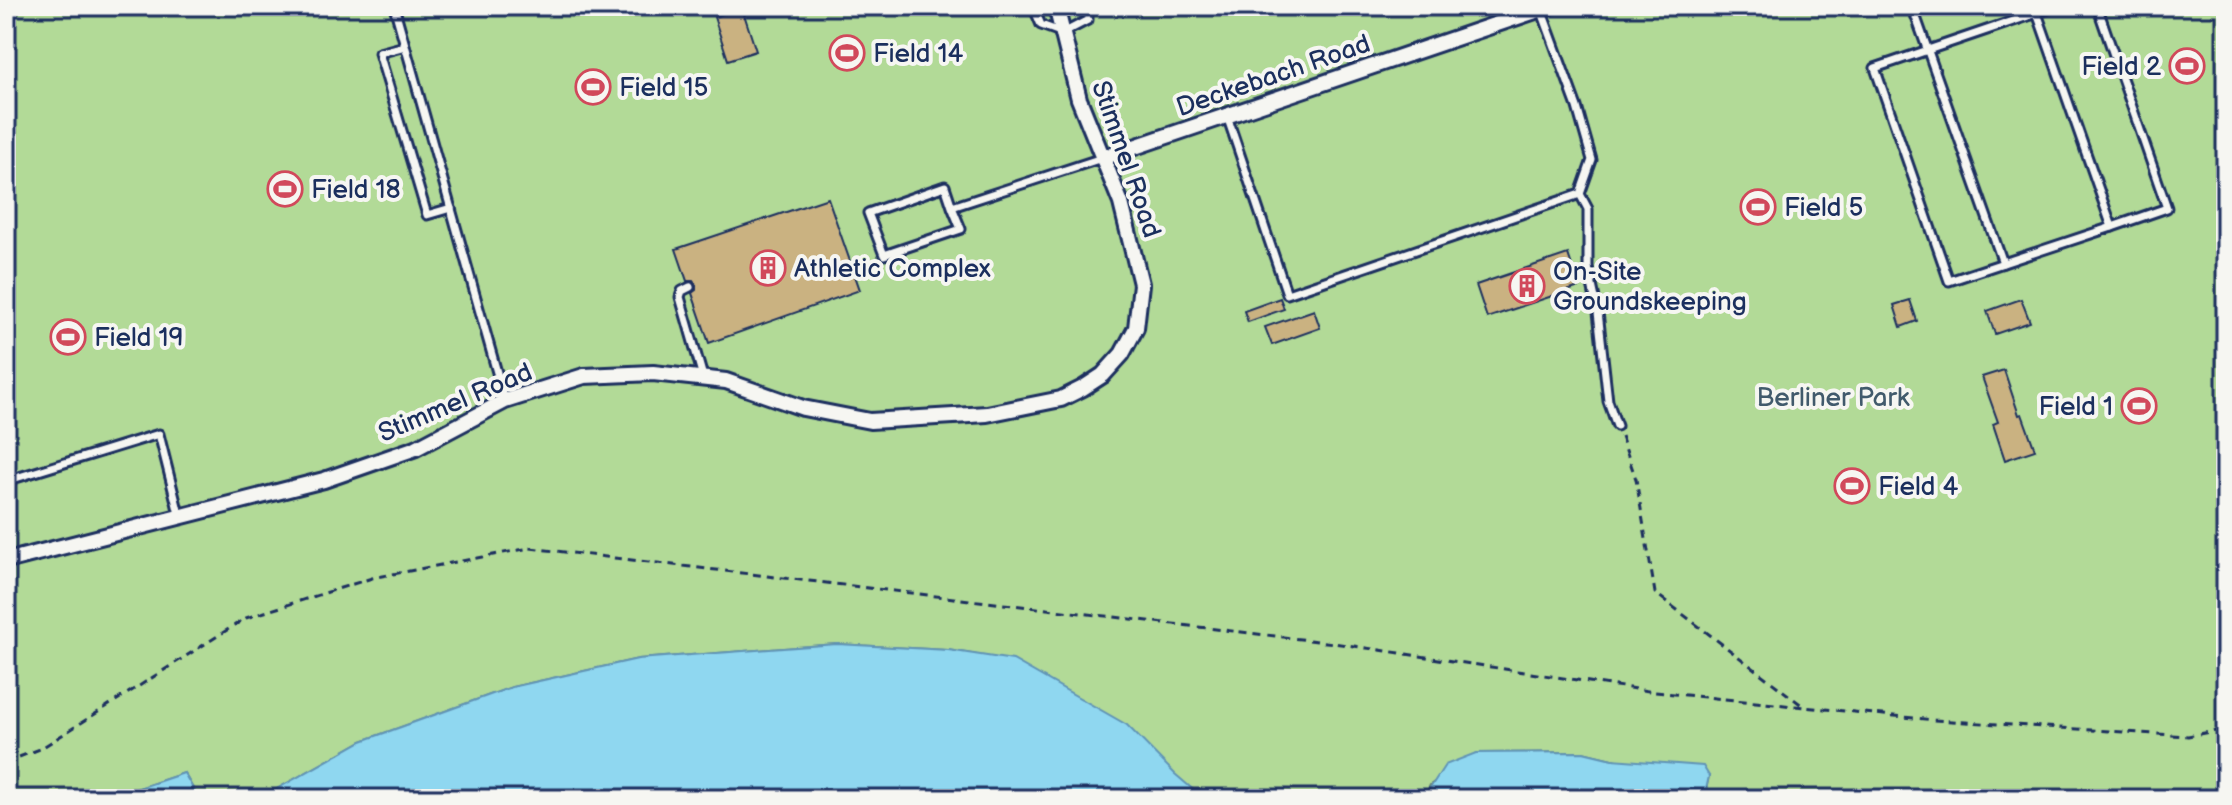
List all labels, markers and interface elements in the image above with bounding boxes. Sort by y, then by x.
street label: Deckebach Road [1172,29,1375,124]
sports icon: Field 14 [828,34,866,72]
place label: Field 14 [873,39,964,70]
sports icon: Field 2 [2168,47,2206,85]
place label: Field 2 [2081,52,2162,83]
sports icon: Field 15 [574,68,612,106]
place label: Field 15 [619,73,709,104]
street label: Stimmel Road [1084,77,1167,242]
sports icon: Field 18 [266,170,304,208]
place label: Field 18 [311,175,401,206]
sports icon: Field 5 [1739,188,1777,226]
place label: Field 5 [1784,193,1863,224]
building icon: Athletic Complex [749,249,787,287]
place label: Athletic Complex [794,254,991,285]
place label: On-Site Groundskeeping [1553,257,1747,318]
building icon: On-Site Groundskeeping [1508,267,1546,305]
sports icon: Field 19 [49,318,87,356]
place label: Field 19 [94,323,184,354]
street label: Stimmel Road [374,357,537,450]
park label: Berliner Park [1756,383,1910,414]
sports icon: Field 1 [2120,387,2158,425]
place label: Field 1 [2038,392,2113,423]
sports icon: Field 4 [1833,467,1871,505]
place label: Field 4 [1878,472,1959,503]

